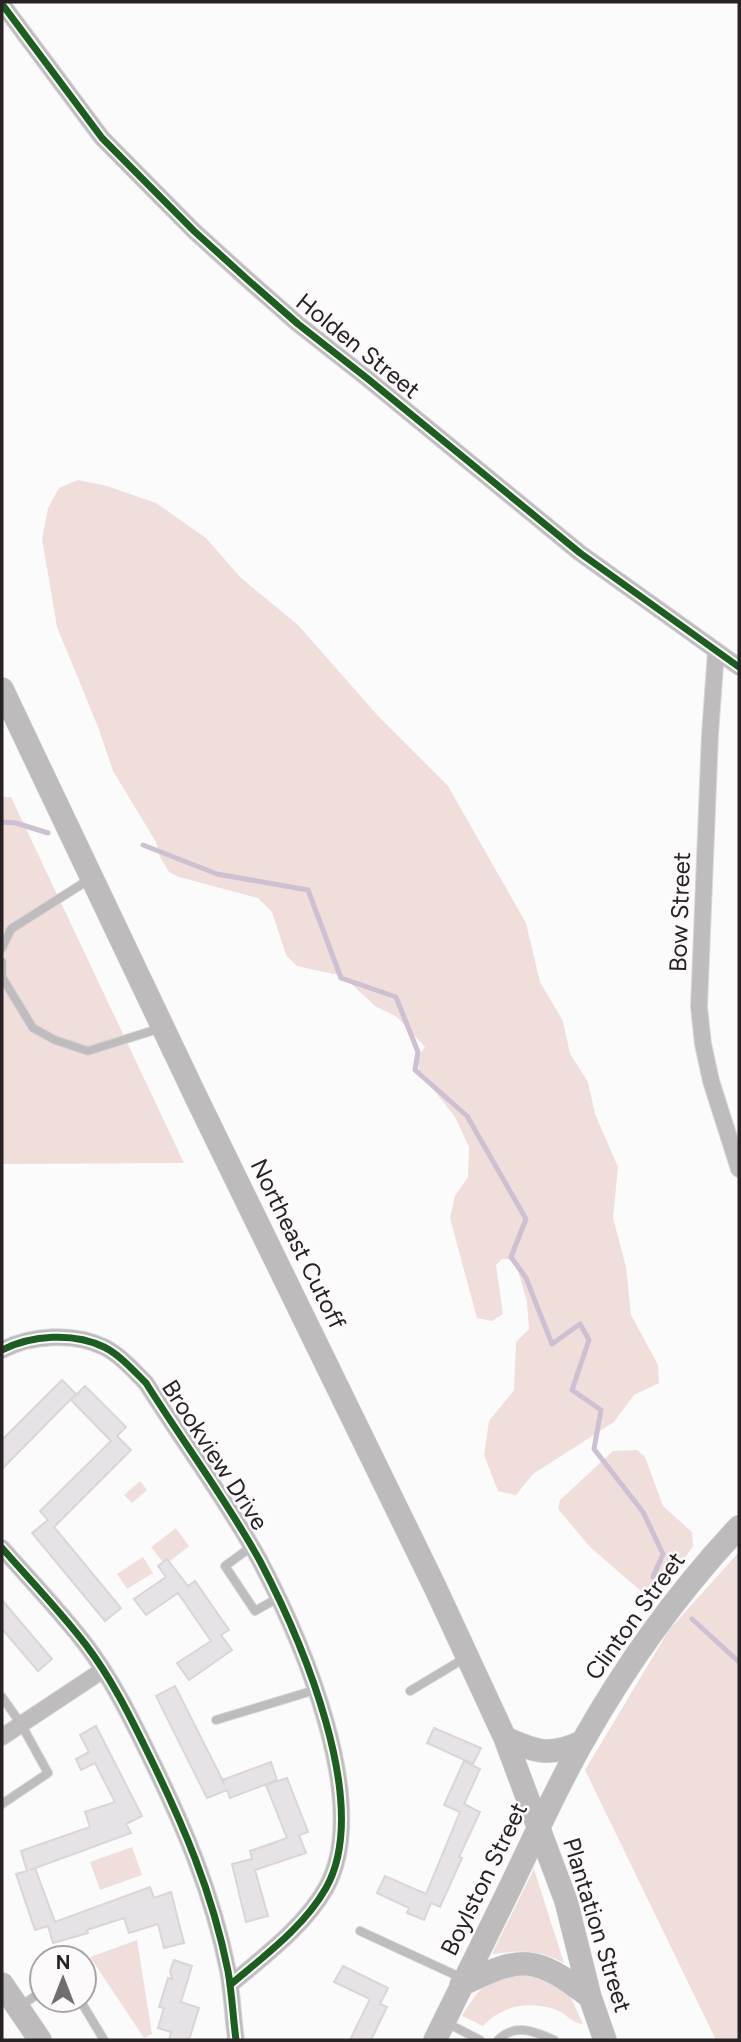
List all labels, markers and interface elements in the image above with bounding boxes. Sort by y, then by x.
street label: Holden Street [291,287,426,404]
street label: Bow Street [663,851,696,973]
street label: Northeast Cutoff [245,1154,352,1334]
street label: Brookview Drive [156,1374,275,1535]
street label: Clinton Street [578,1546,691,1685]
street label: Boylston Street [434,1797,533,1960]
street label: Plantation Street [557,1834,638,2016]
north arrow [28,1944,98,2014]
text: N [56,1951,70,1974]

